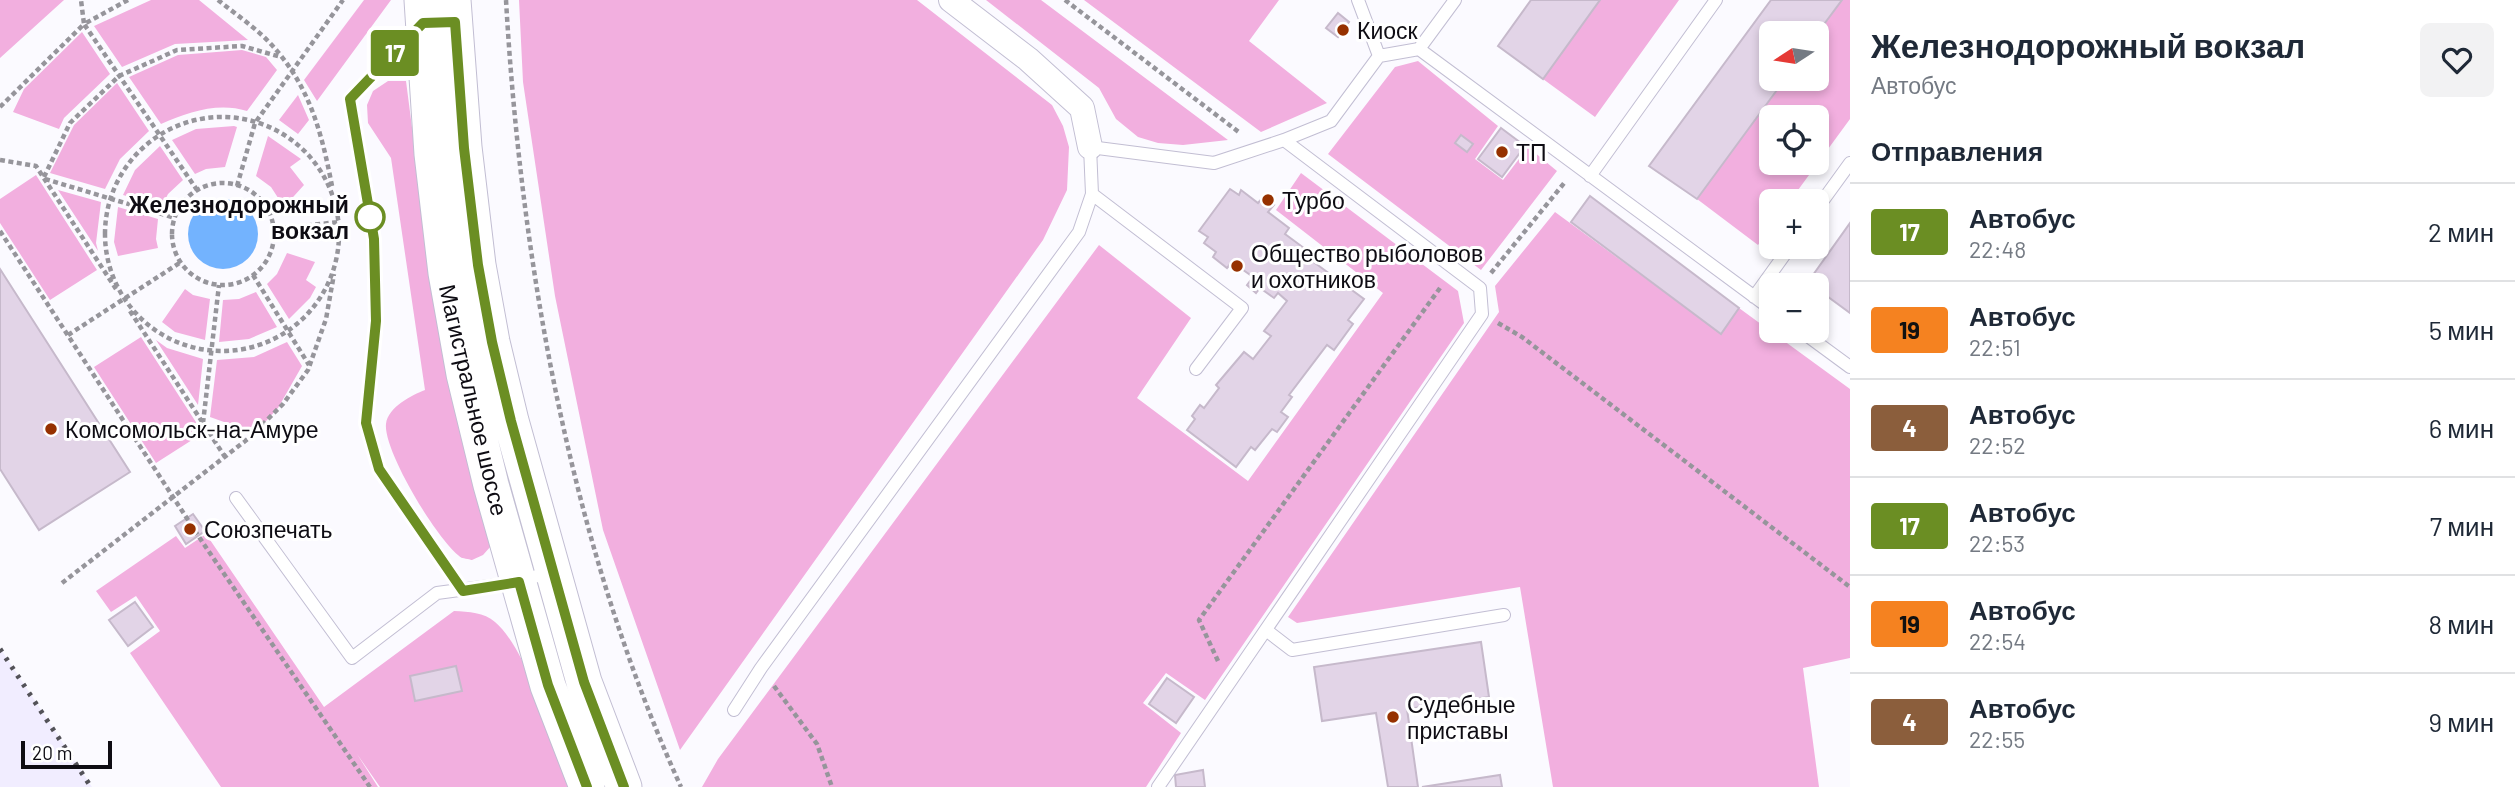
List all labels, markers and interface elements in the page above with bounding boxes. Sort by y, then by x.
place label: Киоск [1357,16,1419,44]
north arrow [1759,21,1829,91]
map controls [1759,21,1829,343]
marker: Киоск [1335,22,1351,38]
button: heart [2420,23,2494,97]
text: Железнодорожный вокзал [1871,25,2305,65]
line badge: 17 [364,30,426,76]
text: 17 [385,38,405,67]
text: Автобус [1871,71,1957,99]
button: locate [1759,105,1829,175]
text: Отправления [1871,135,2043,166]
place label: ТП [1516,138,1547,166]
marker: ТП [1494,144,1510,160]
place label: Турбо [1282,186,1345,214]
button: + [1759,189,1829,259]
place label: Железнодорожный вокзал [128,190,349,244]
marker: Турбо [1260,192,1276,208]
marker: Железнодорожный вокзал [355,202,385,232]
text: Автобус [1969,202,2076,233]
text: 2 мин [2428,216,2494,247]
text: 17 [1899,217,1920,246]
text: 22:48 [1969,235,2026,263]
place label: Общество рыболовов и охотников [1251,239,1483,293]
marker: Общество рыболовов и охотников [1229,258,1245,274]
button: − [1759,273,1829,343]
street label: Магистральное шоссе [434,282,514,518]
text: Автобус [1969,300,2076,331]
text: 5 мин [2429,314,2494,345]
text: 19 [1899,315,1920,344]
text: 22:51 [1969,333,2021,361]
text: Автобус [1969,398,2076,429]
text: 6 мин [2429,412,2494,443]
text: 4 [1902,413,1917,442]
place label: Комсомольск-на-Амуре [65,415,318,443]
marker: Комсомольск-на-Амуре [43,421,59,437]
text: 22:52 [1969,431,2026,459]
text: Автобус [1969,496,2076,527]
text: 7 мин [2430,510,2494,541]
text: 17 [1899,511,1920,540]
place label: Союзпечать [204,515,332,543]
marker: Союзпечать [182,521,198,537]
text: 22:53 [1969,529,2025,557]
text: Автобус [1969,594,2076,625]
text: 8 мин [2428,608,2494,639]
text: 19 [1899,609,1920,638]
text: 22:54 [1969,627,2026,655]
place label: Судебные приставы [1407,690,1516,744]
text: Автобус [1969,692,2076,723]
text: 9 мин [2428,706,2494,737]
text: 4 [1902,707,1917,736]
marker: Судебные приставы [1385,709,1401,725]
text: 22:55 [1969,725,2025,753]
scale bar [21,738,112,770]
text: 20 m [32,741,72,764]

